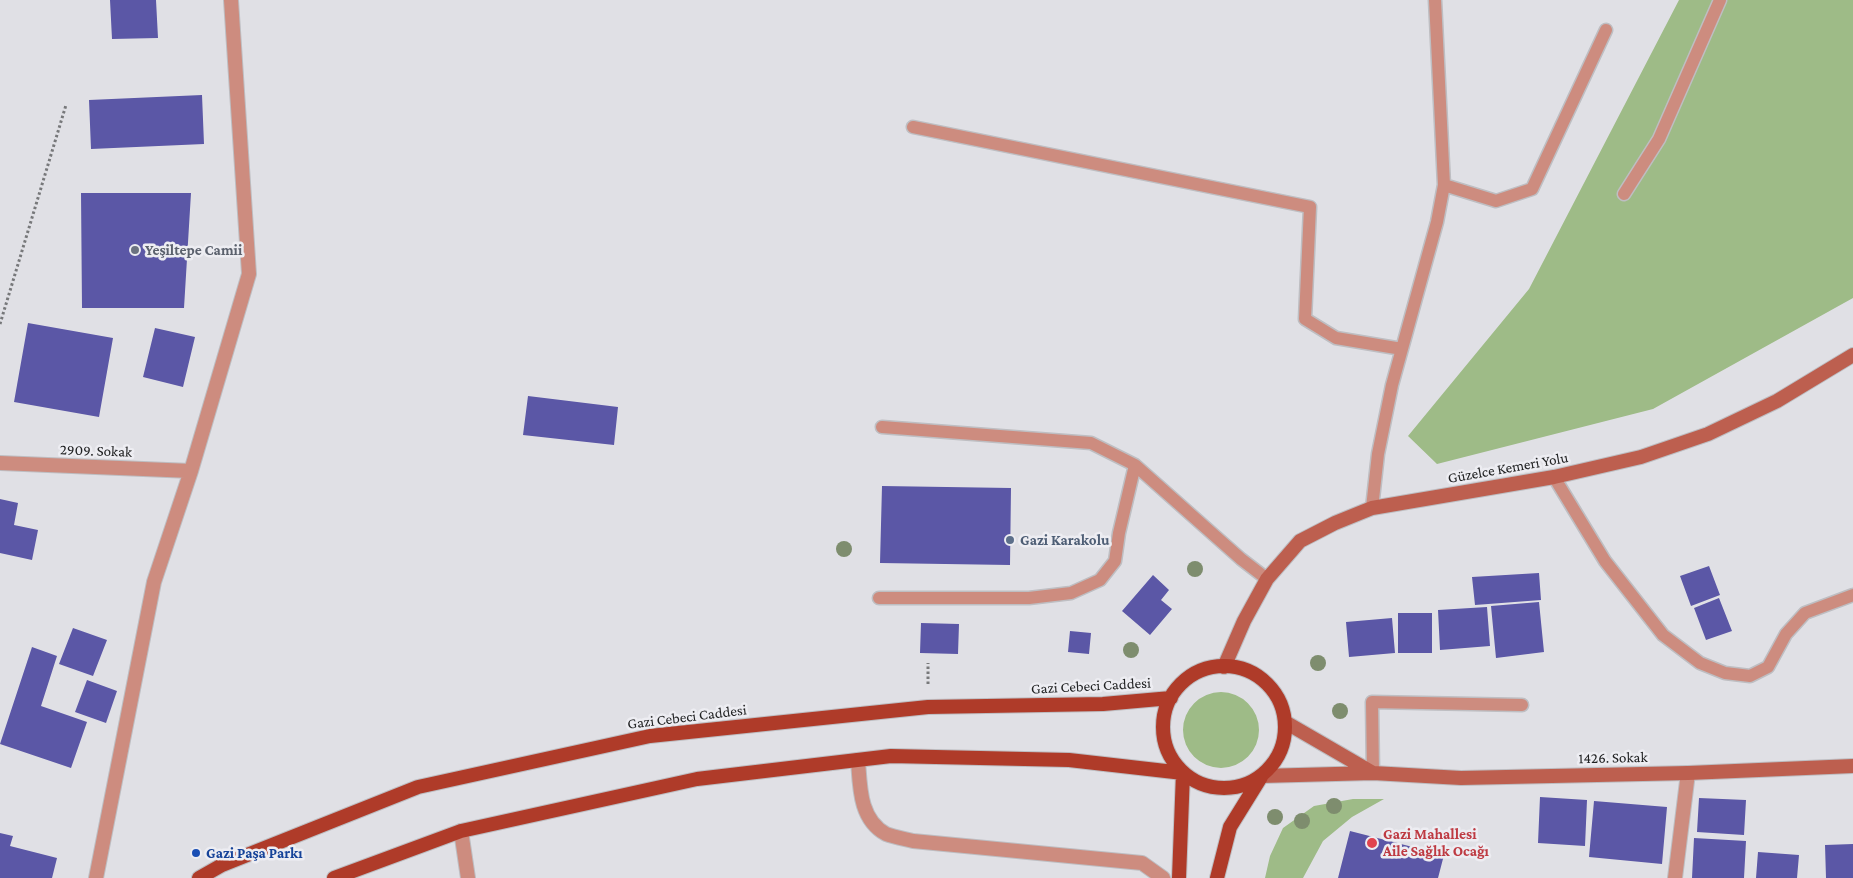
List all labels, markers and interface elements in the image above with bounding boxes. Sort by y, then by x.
place label: Yeşiltepe Camii [145,241,242,259]
marker: Yeşiltepe Camii [129,244,141,256]
street label: 2909. Sokak [60,441,132,461]
street label: Güzelce Kemeri Yolu [1446,449,1570,487]
place label: Gazi Karakolu [1020,531,1110,549]
marker: Gazi Karakolu [1004,534,1016,546]
street label: Gazi Cebeci Caddesi [1031,674,1151,698]
street label: Gazi Cebeci Caddesi [626,701,748,733]
street label: 1426. Sokak [1578,748,1648,768]
place label: Gazi Mahallesi Aile Sağlık Ocağı [1383,825,1489,860]
marker: Gazi Mahallesi Aile Sağlık Ocağı [1365,836,1379,850]
place label: Gazi Paşa Parkı [206,844,303,862]
marker: Gazi Paşa Parkı [190,847,202,859]

